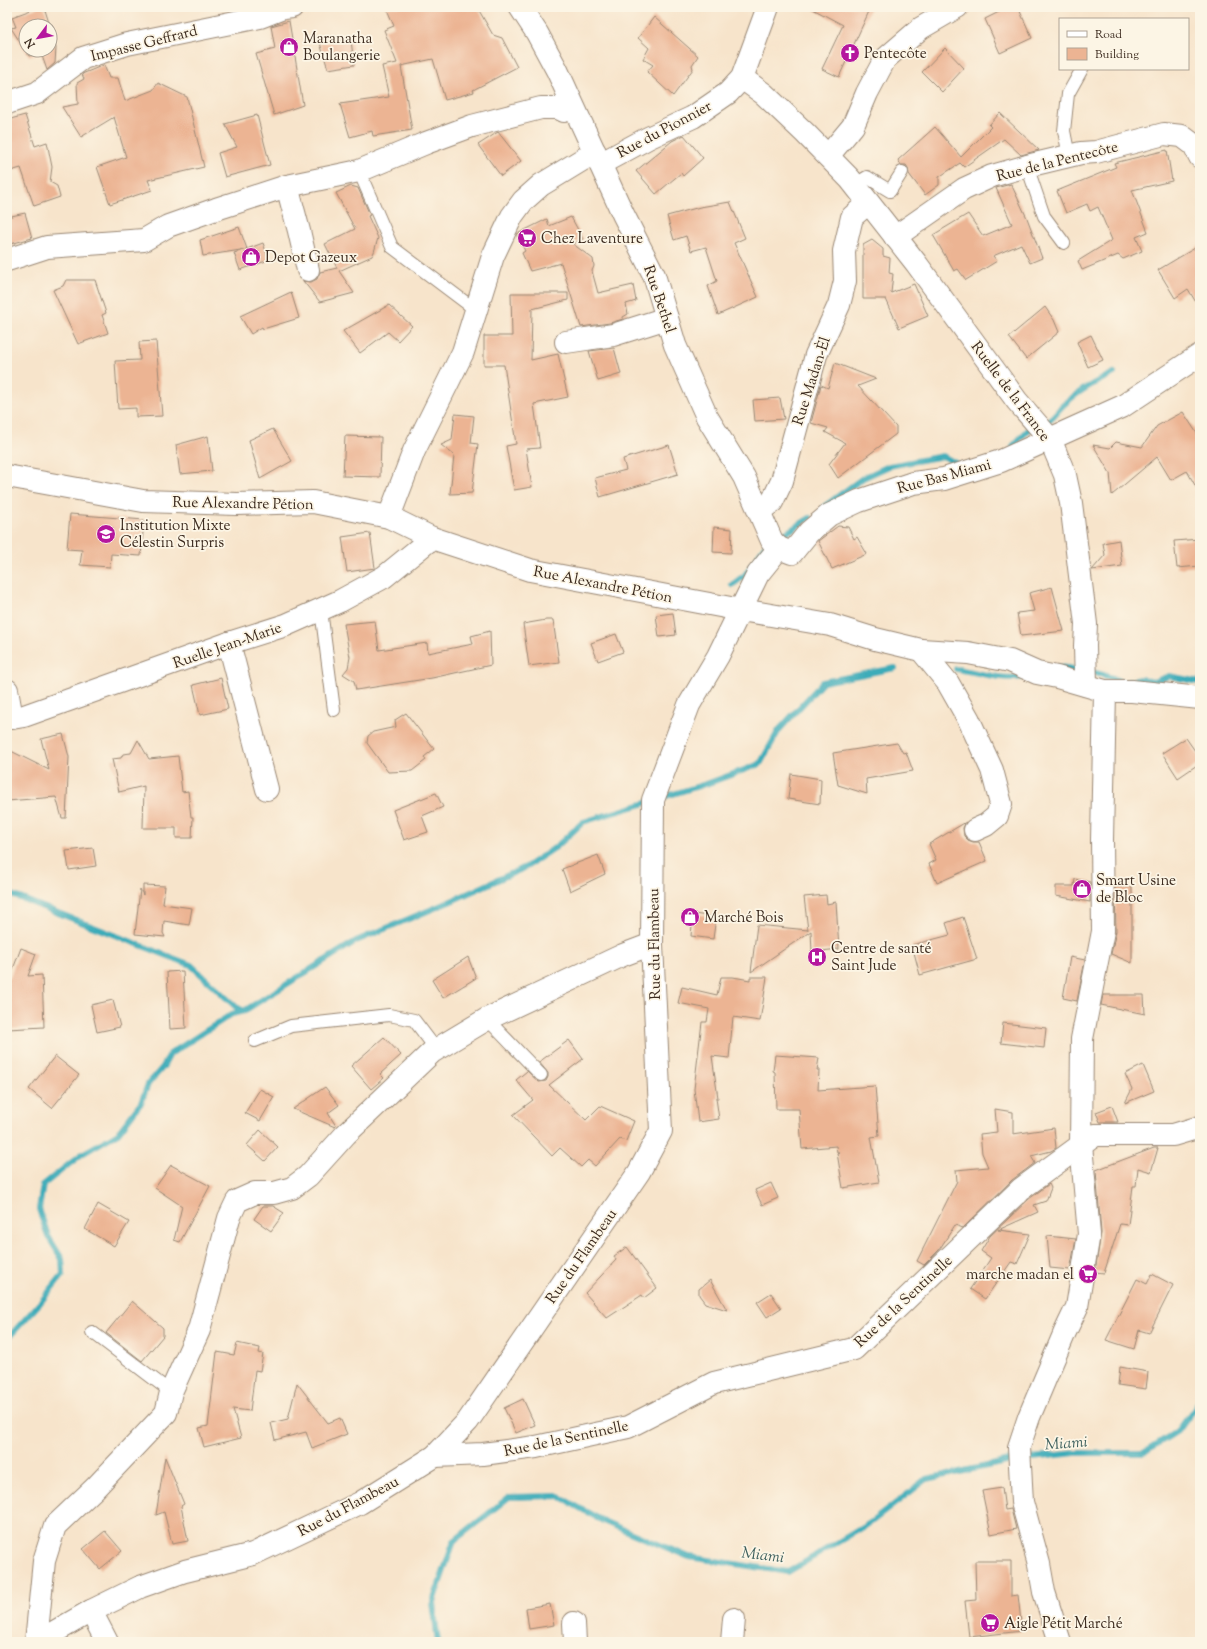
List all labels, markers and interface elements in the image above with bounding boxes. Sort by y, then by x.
north arrow [18,18,58,58]
legend [1059,18,1189,70]
street label: Impasse Geffrard [89,21,200,68]
text: Road [1095,26,1122,44]
place label: Maranatha Boulangerie [303,29,380,67]
text: N [21,35,40,52]
shop icon: Maranatha Boulangerie [278,36,300,58]
church icon: Pentecôte [839,42,861,64]
place label: Pentecôte [864,44,927,65]
text: Building [1095,46,1139,64]
street label: Rue du Pionnier [614,96,716,164]
street label: Rue de la Pentecôte [994,137,1120,188]
supermarket icon: Chez Laventure [516,227,538,249]
place label: Chez Laventure [541,229,643,250]
shop icon: Depot Gazeux [240,246,262,268]
place label: Depot Gazeux [265,248,357,269]
street label: Rue Bethel [637,263,680,336]
street label: Rue Madan-Èl [787,334,837,429]
street label: Ruelle de la France [965,338,1054,446]
street label: Rue Bas Miami [895,455,994,500]
street label: Rue Alexandre Pétion [172,493,314,516]
place label: Institution Mixte Célestin Surpris [120,516,231,554]
school or university icon: Institution Mixte Célestin Surpris [95,523,117,545]
street label: Rue Alexandre Pétion [531,562,674,609]
street label: Ruelle Jean-Marie [170,618,285,675]
place label: Smart Usine de Bloc [1096,871,1176,909]
shop icon: Smart Usine de Bloc [1071,878,1093,900]
street label: Rue du Flambeau [644,888,667,1000]
shop icon: Marché Bois [679,906,701,928]
place label: Marché Bois [704,908,784,929]
place label: Centre de santé Saint Jude [831,939,931,977]
hospital icon: Centre de santé Saint Jude [806,946,828,968]
street label: Rue du Flambeau [542,1205,623,1309]
street label: Rue de la Sentinelle [850,1251,958,1353]
supermarket icon: marche madan el [1077,1263,1099,1285]
place label: marche madan el [966,1265,1074,1286]
street label: Rue de la Sentinelle [502,1416,631,1463]
water label: Miami [1044,1432,1088,1457]
street label: Rue du Flambeau [295,1472,403,1543]
water label: Miami [740,1542,785,1571]
supermarket icon: Aigle Pétit Marché [979,1612,1001,1634]
place label: Aigle Pétit Marché [1004,1614,1123,1635]

